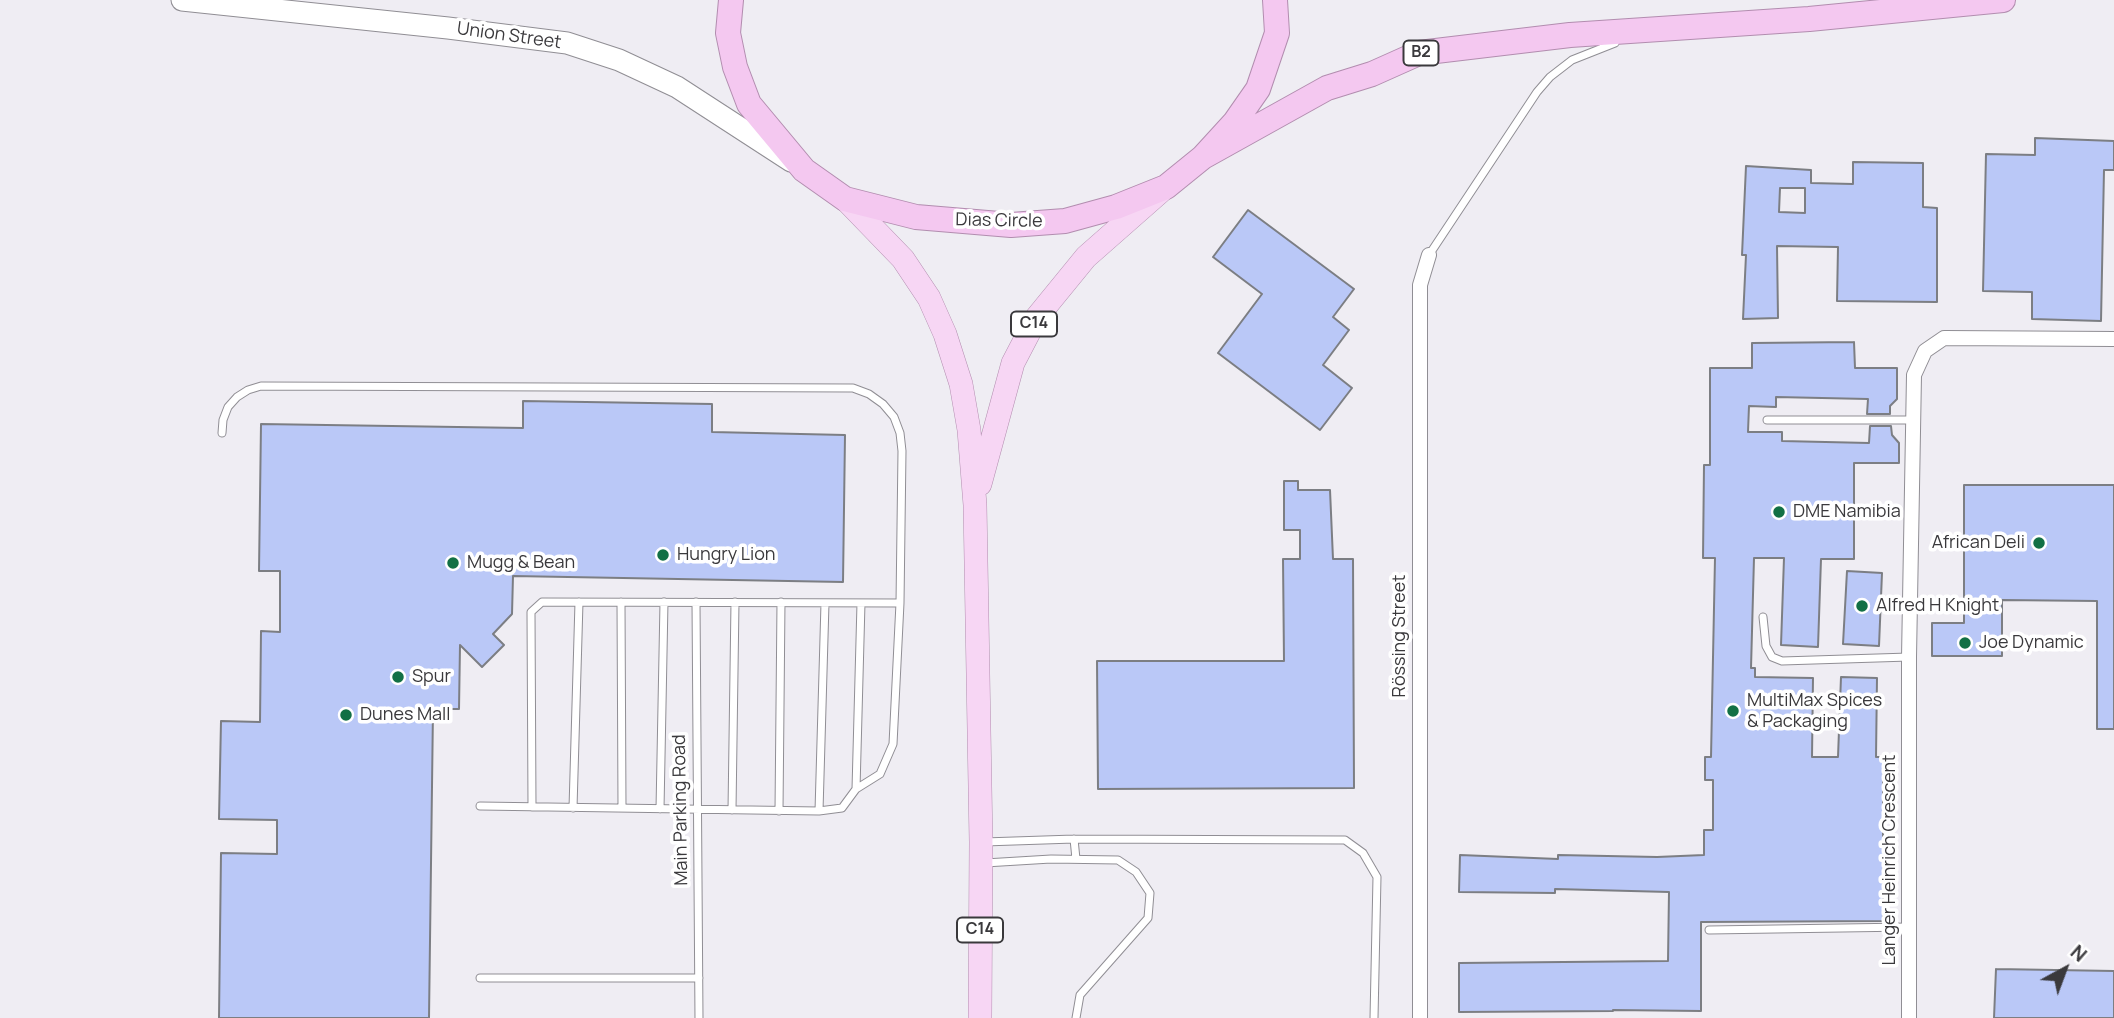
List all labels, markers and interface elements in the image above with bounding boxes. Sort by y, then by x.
street label: Union Street [455,18,563,54]
road number: B2 [1404,40,1438,66]
street label: Dias Circle [955,209,1043,233]
road number: C14 [1011,312,1057,336]
place label: DME Namibia [1793,501,1901,523]
marker: DME Namibia [1771,504,1787,520]
place label: African Deli [1932,532,2025,554]
marker: African Deli [2031,535,2047,551]
place label: Hungry Lion [677,544,776,566]
marker: Hungry Lion [655,547,671,563]
place label: Mugg & Bean [467,552,575,574]
marker: Mugg & Bean [445,555,461,571]
street label: Rössing Street [1389,575,1411,697]
place label: Alfred H Knight [1876,595,1999,617]
marker: Alfred H Knight [1854,598,1870,614]
place label: Joe Dynamic [1979,632,2084,654]
marker: Joe Dynamic [1957,635,1973,651]
place label: Spur [412,666,451,688]
marker: Spur [390,669,406,685]
place label: MultiMax Spices & Packaging [1747,690,1882,732]
marker: MultiMax Spices & Packaging [1725,703,1741,719]
place label: Dunes Mall [360,704,451,726]
marker: Dunes Mall [338,707,354,723]
street label: Main Parking Road [669,734,693,886]
street label: Langer Heinrich Crescent [1879,755,1901,965]
road number: C14 [957,918,1003,942]
north arrow [2030,934,2100,1004]
text: N [2065,939,2092,967]

